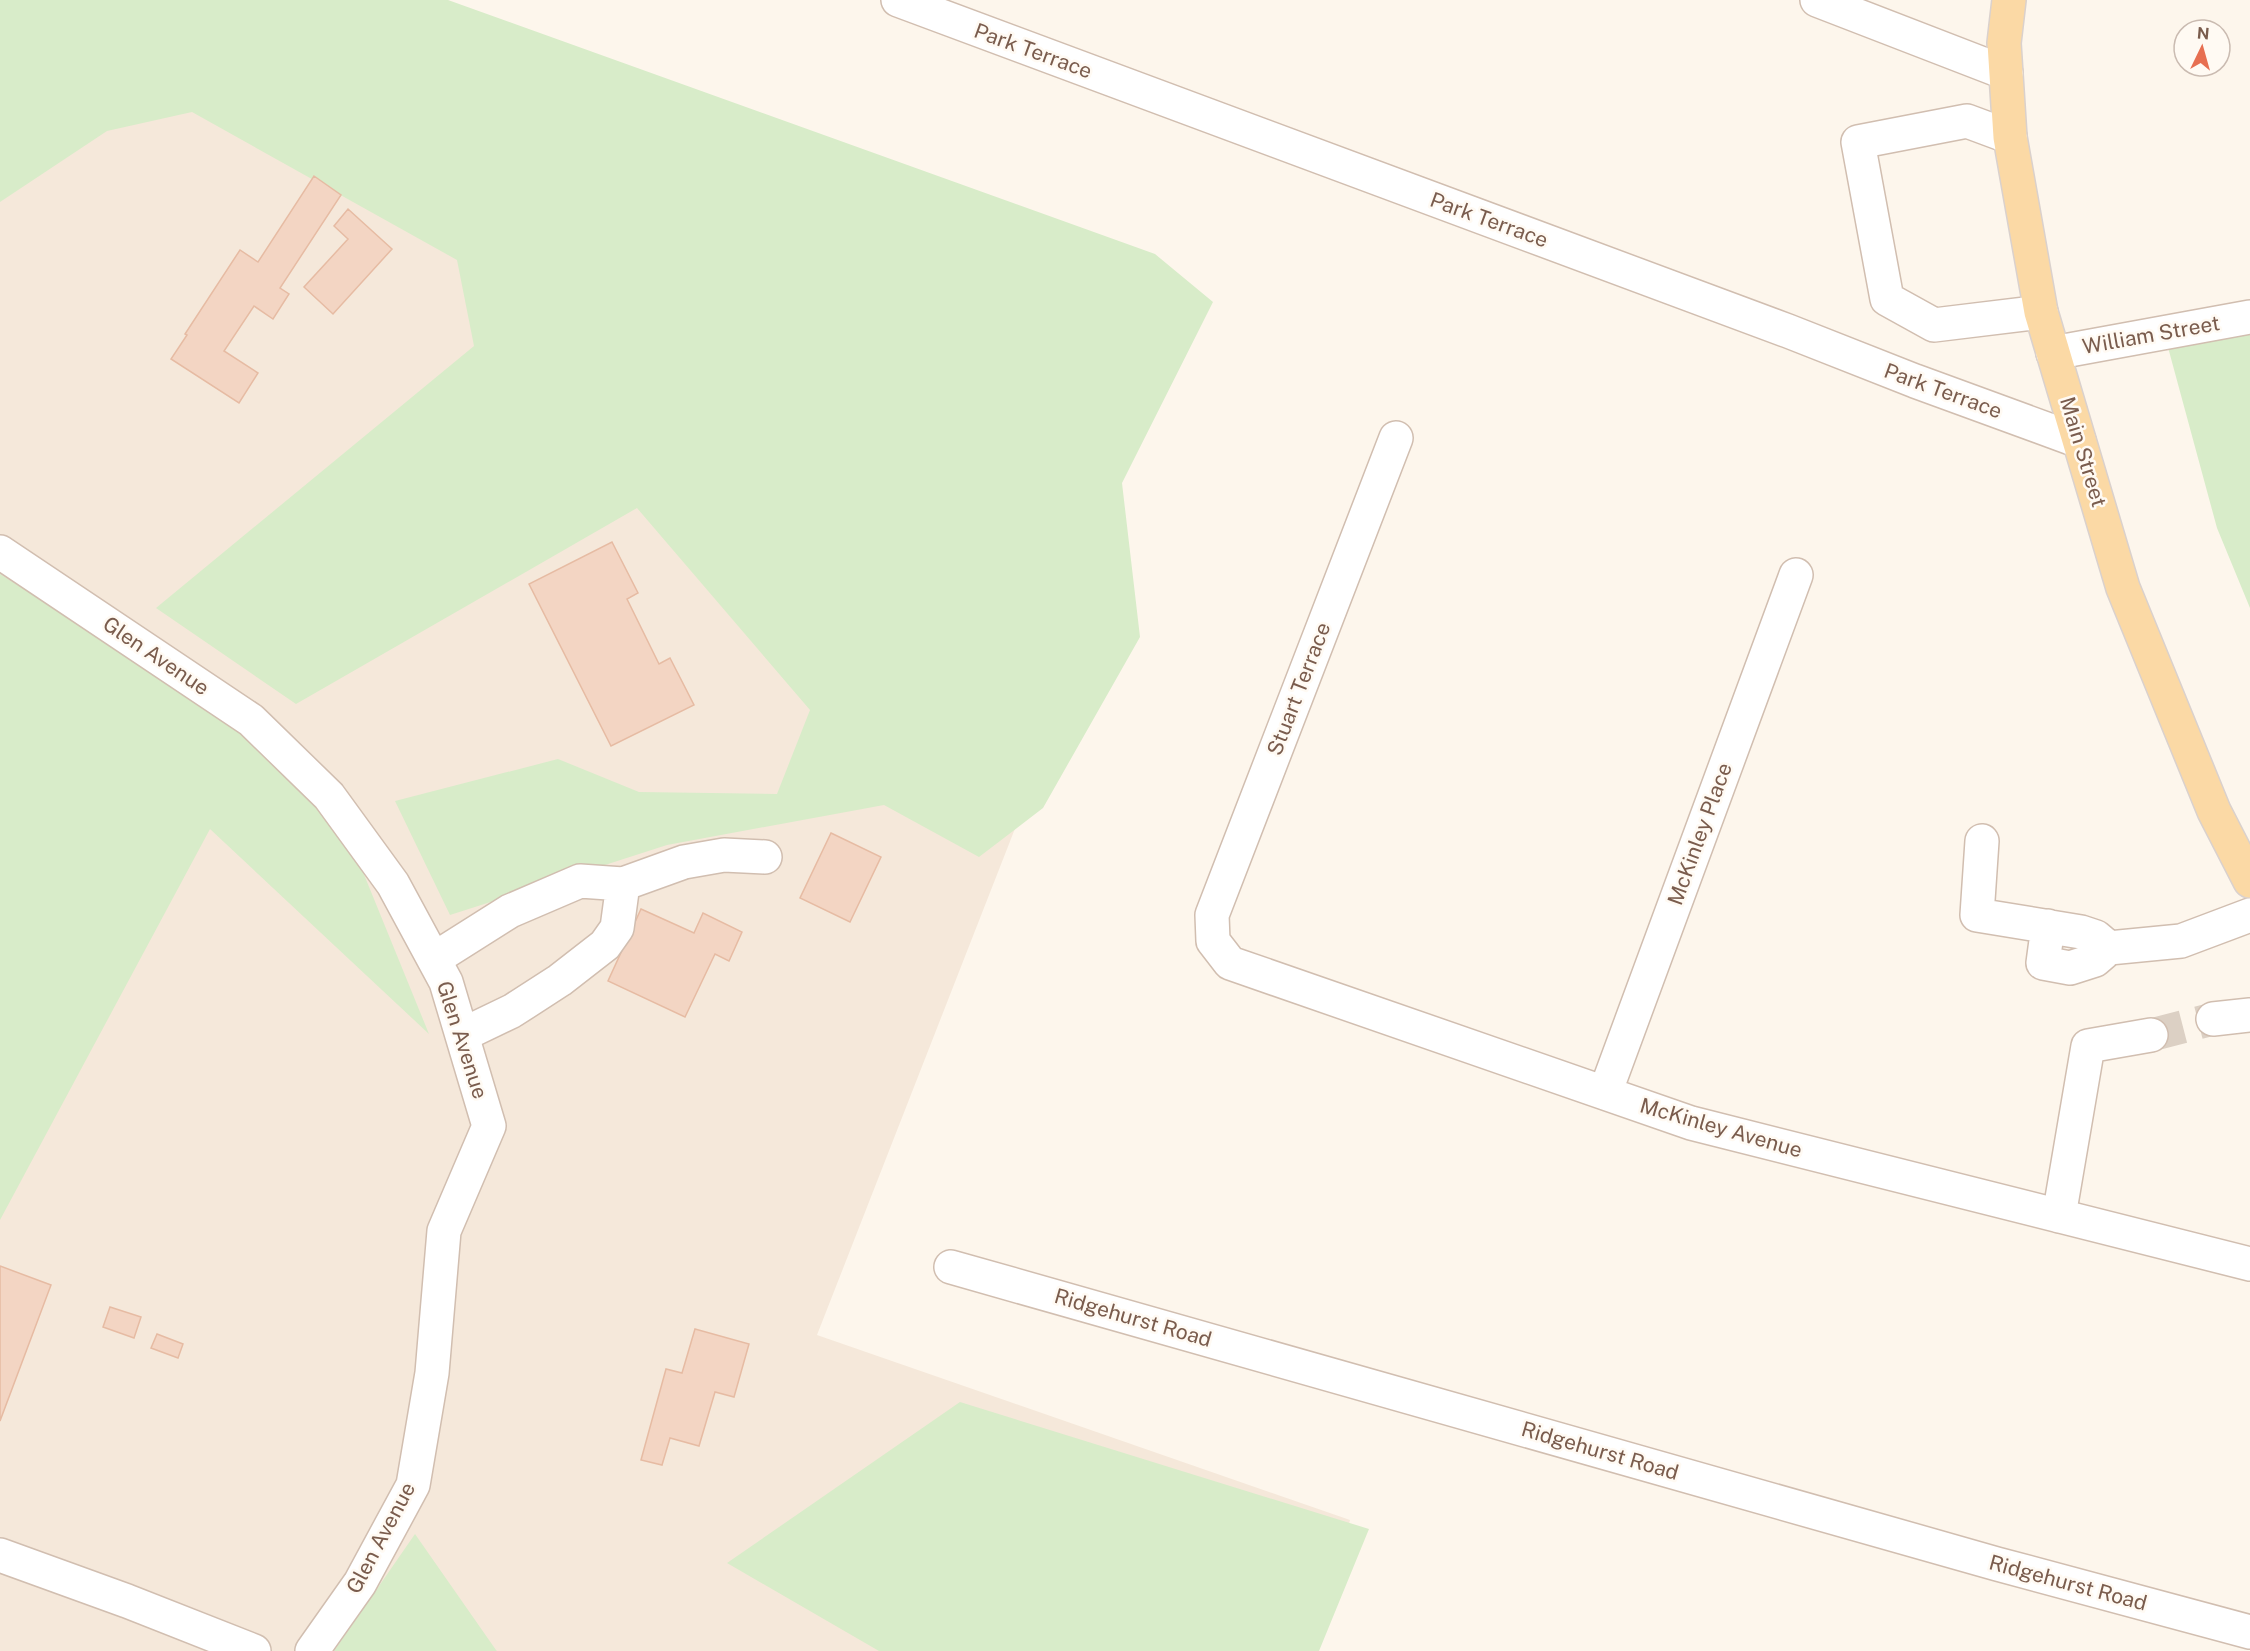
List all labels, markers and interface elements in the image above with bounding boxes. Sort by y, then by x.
street label: Park Terrace [971,18,1096,83]
north arrow [2172,18,2232,78]
text: N [2196,24,2210,44]
street label: Park Terrace [1427,187,1552,252]
street label: William Street [2080,310,2222,359]
street label: Park Terrace [1881,358,2006,423]
street label: Main Street [2055,394,2112,510]
street label: Glen Avenue [99,611,214,700]
street label: Stuart Terrace [1262,619,1335,759]
street label: McKinley Place [1662,759,1737,909]
street label: Glen Avenue [432,978,493,1102]
street label: McKinley Avenue [1637,1092,1805,1163]
street label: Ridgehurst Road [1052,1283,1215,1352]
street label: Ridgehurst Road [1519,1416,1682,1485]
street label: Glen Avenue [341,1478,420,1598]
street label: Ridgehurst Road [1986,1549,2150,1616]

